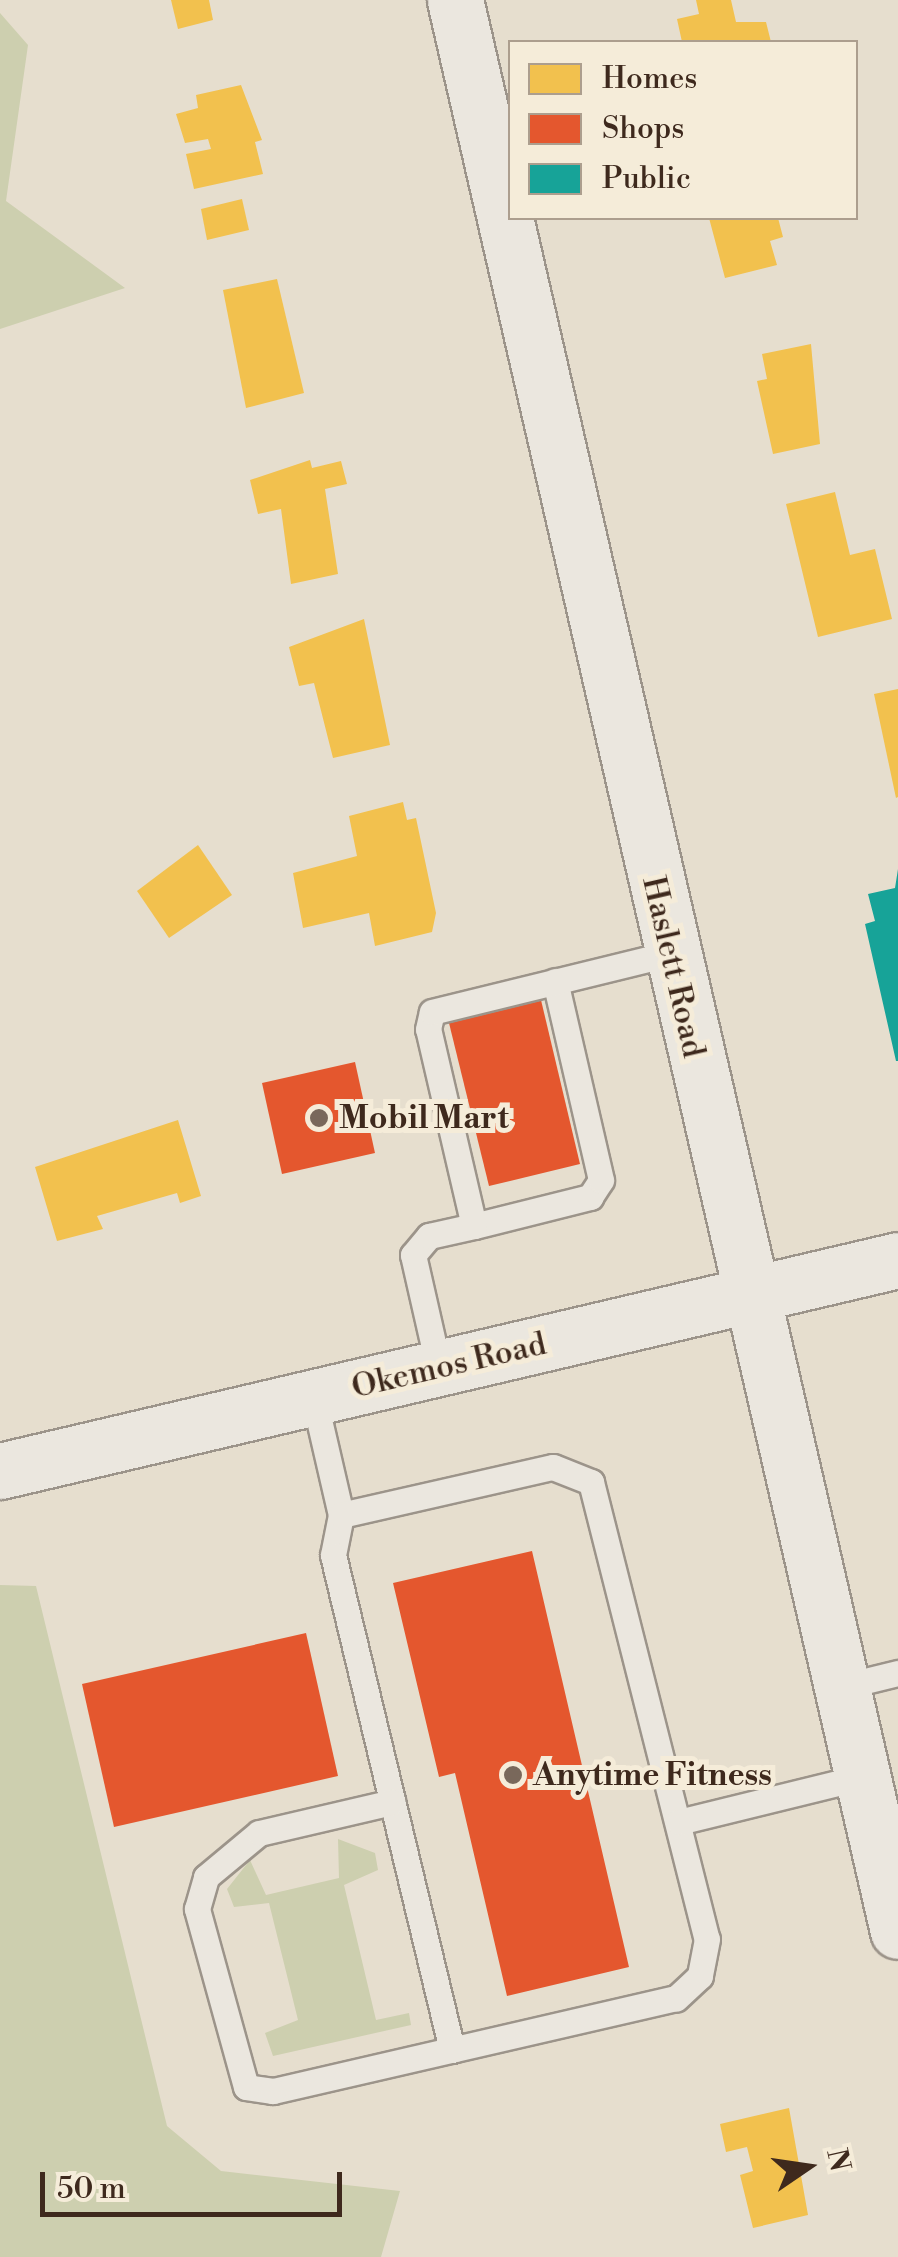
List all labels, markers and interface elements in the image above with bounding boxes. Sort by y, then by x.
legend [508,40,858,220]
text: Homes [602,60,697,98]
text: Shops [602,110,684,148]
text: Public [602,160,691,198]
street label: Haslett Road [633,873,713,1061]
place label: Mobil Mart [339,1099,509,1137]
marker: Mobil Mart [308,1107,330,1129]
street label: Okemos Road [348,1325,550,1407]
place label: Anytime Fitness [533,1756,772,1794]
marker: Anytime Fitness [502,1764,524,1786]
north arrow [758,2117,858,2217]
text: N [818,2145,857,2175]
scale bar [45,2152,348,2214]
text: 50 m [57,2170,126,2208]

